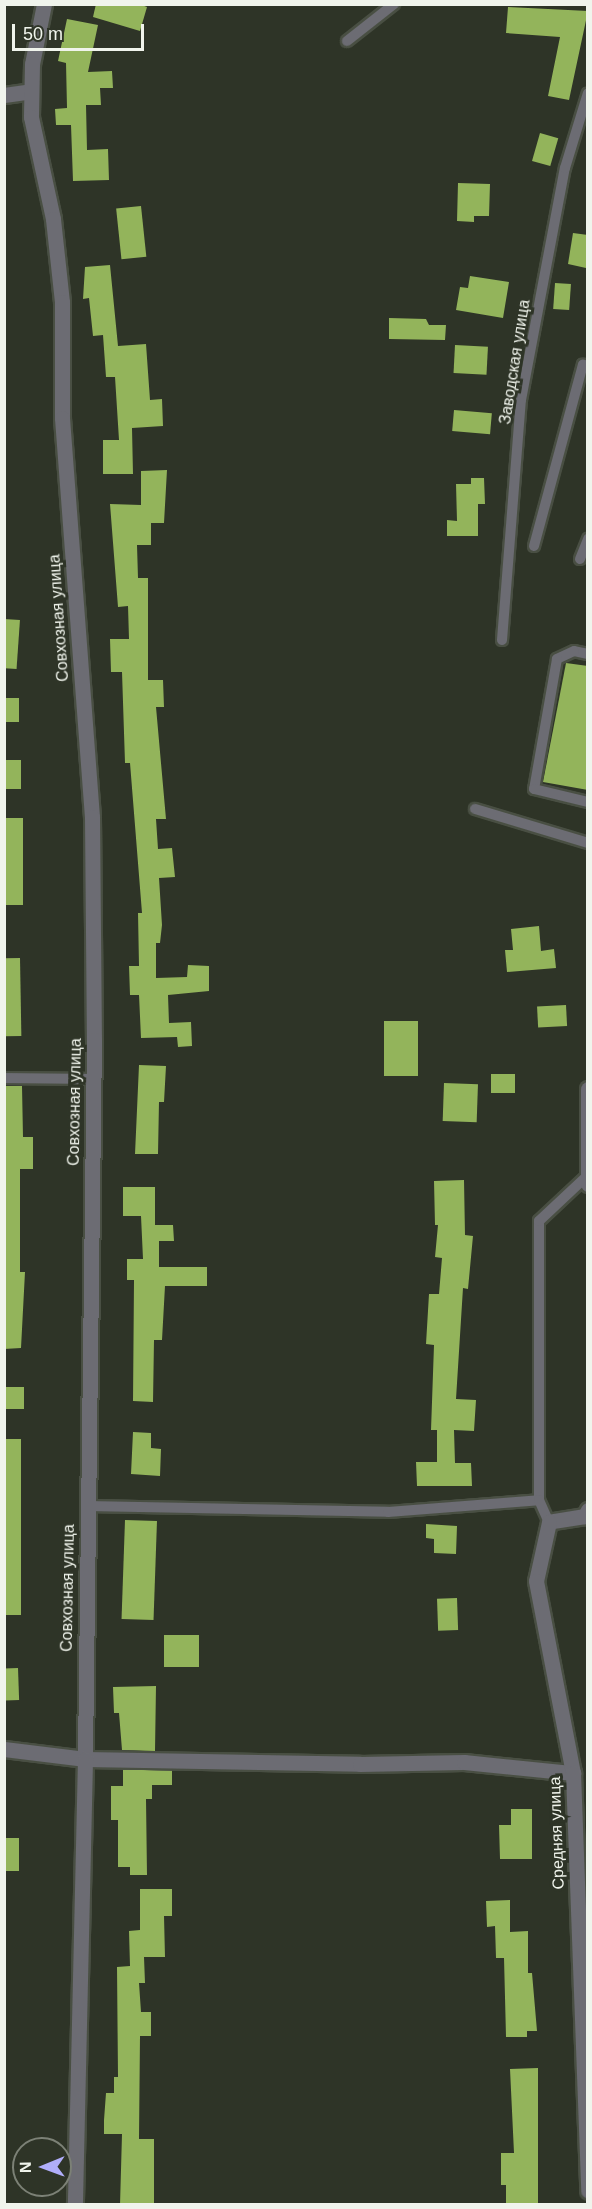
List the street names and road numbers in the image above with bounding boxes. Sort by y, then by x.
street label: Заводская улица [496,298,534,426]
street label: Совхозная улица [45,554,73,682]
street label: Совхозная улица [64,1038,86,1166]
street label: Совхозная улица [57,1524,79,1652]
street label: Средняя улица [545,1776,569,1890]

